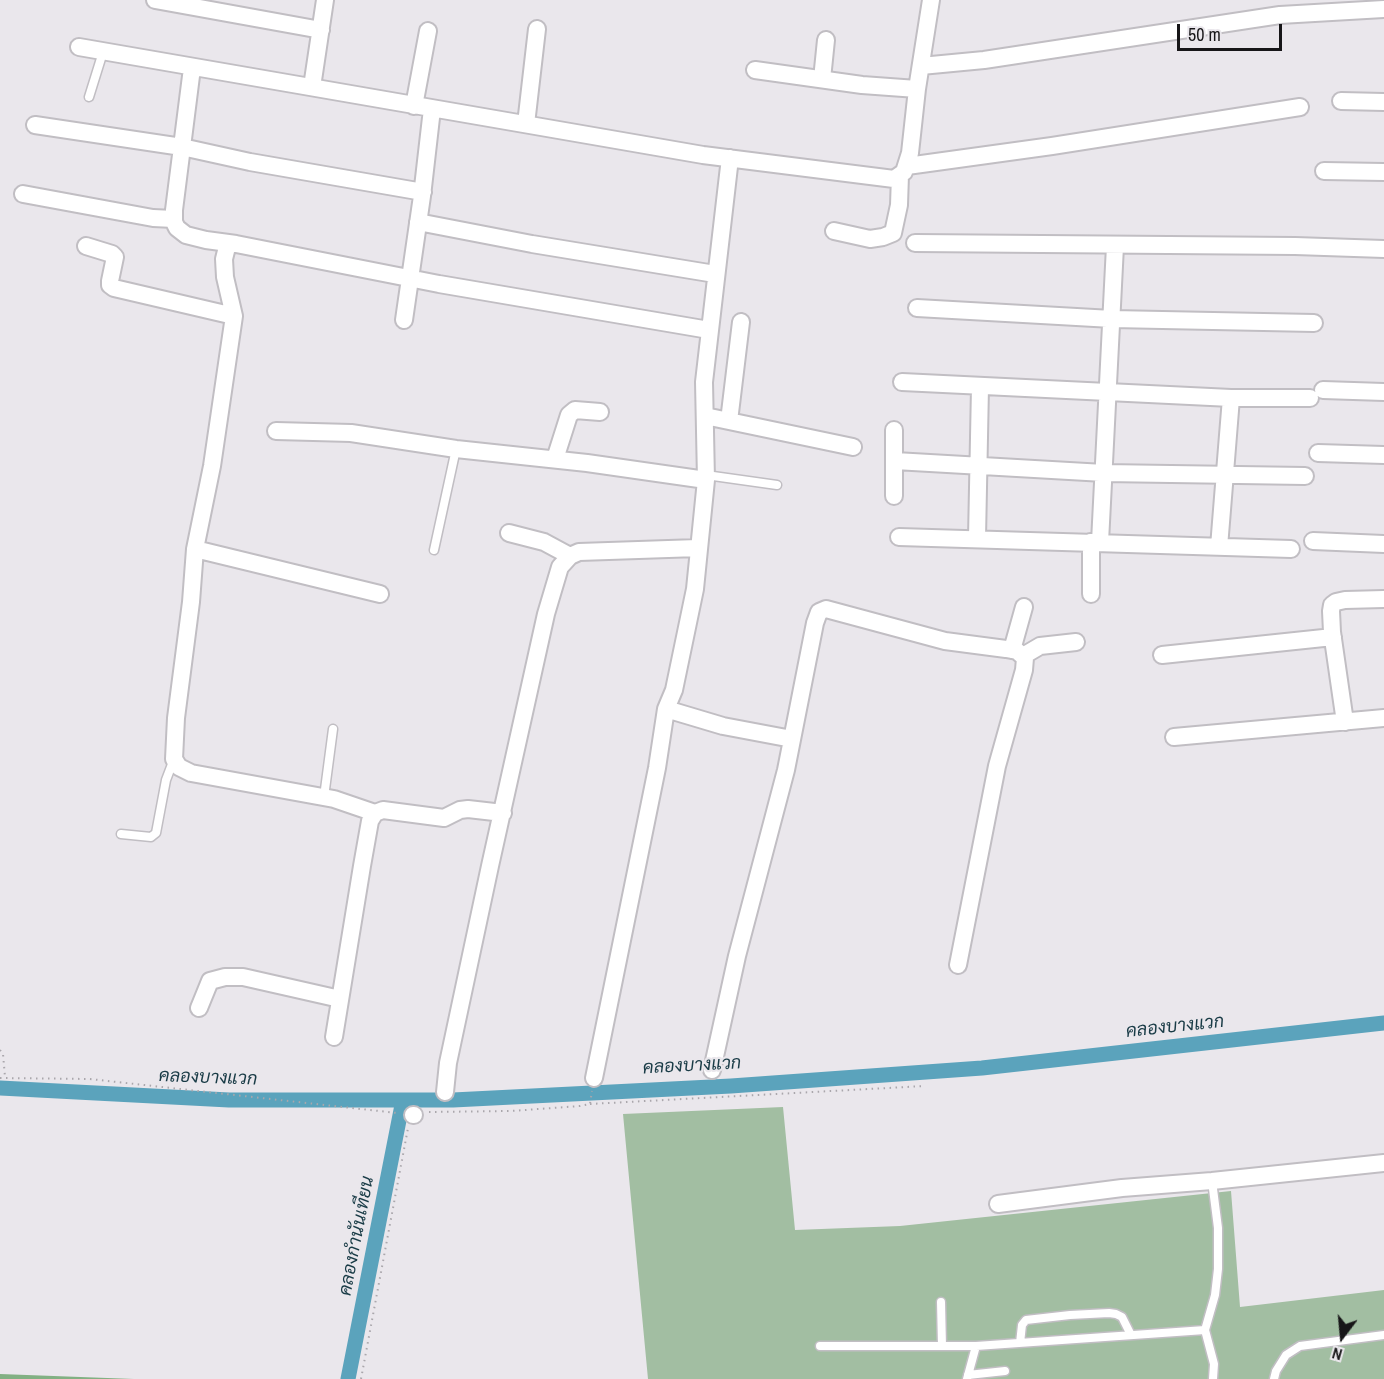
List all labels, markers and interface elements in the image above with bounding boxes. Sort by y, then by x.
scale bar [1180,12,1285,50]
text: 50 m [1188,22,1221,47]
water label: คลองบางแวก [1125,1011,1225,1043]
water label: คลองบางแวก [642,1053,742,1079]
water label: คลองบางแวก [158,1065,258,1091]
water label: คลองกำนันเทียน [335,1174,379,1298]
north arrow [1312,1307,1372,1367]
text: N [1329,1342,1345,1366]

